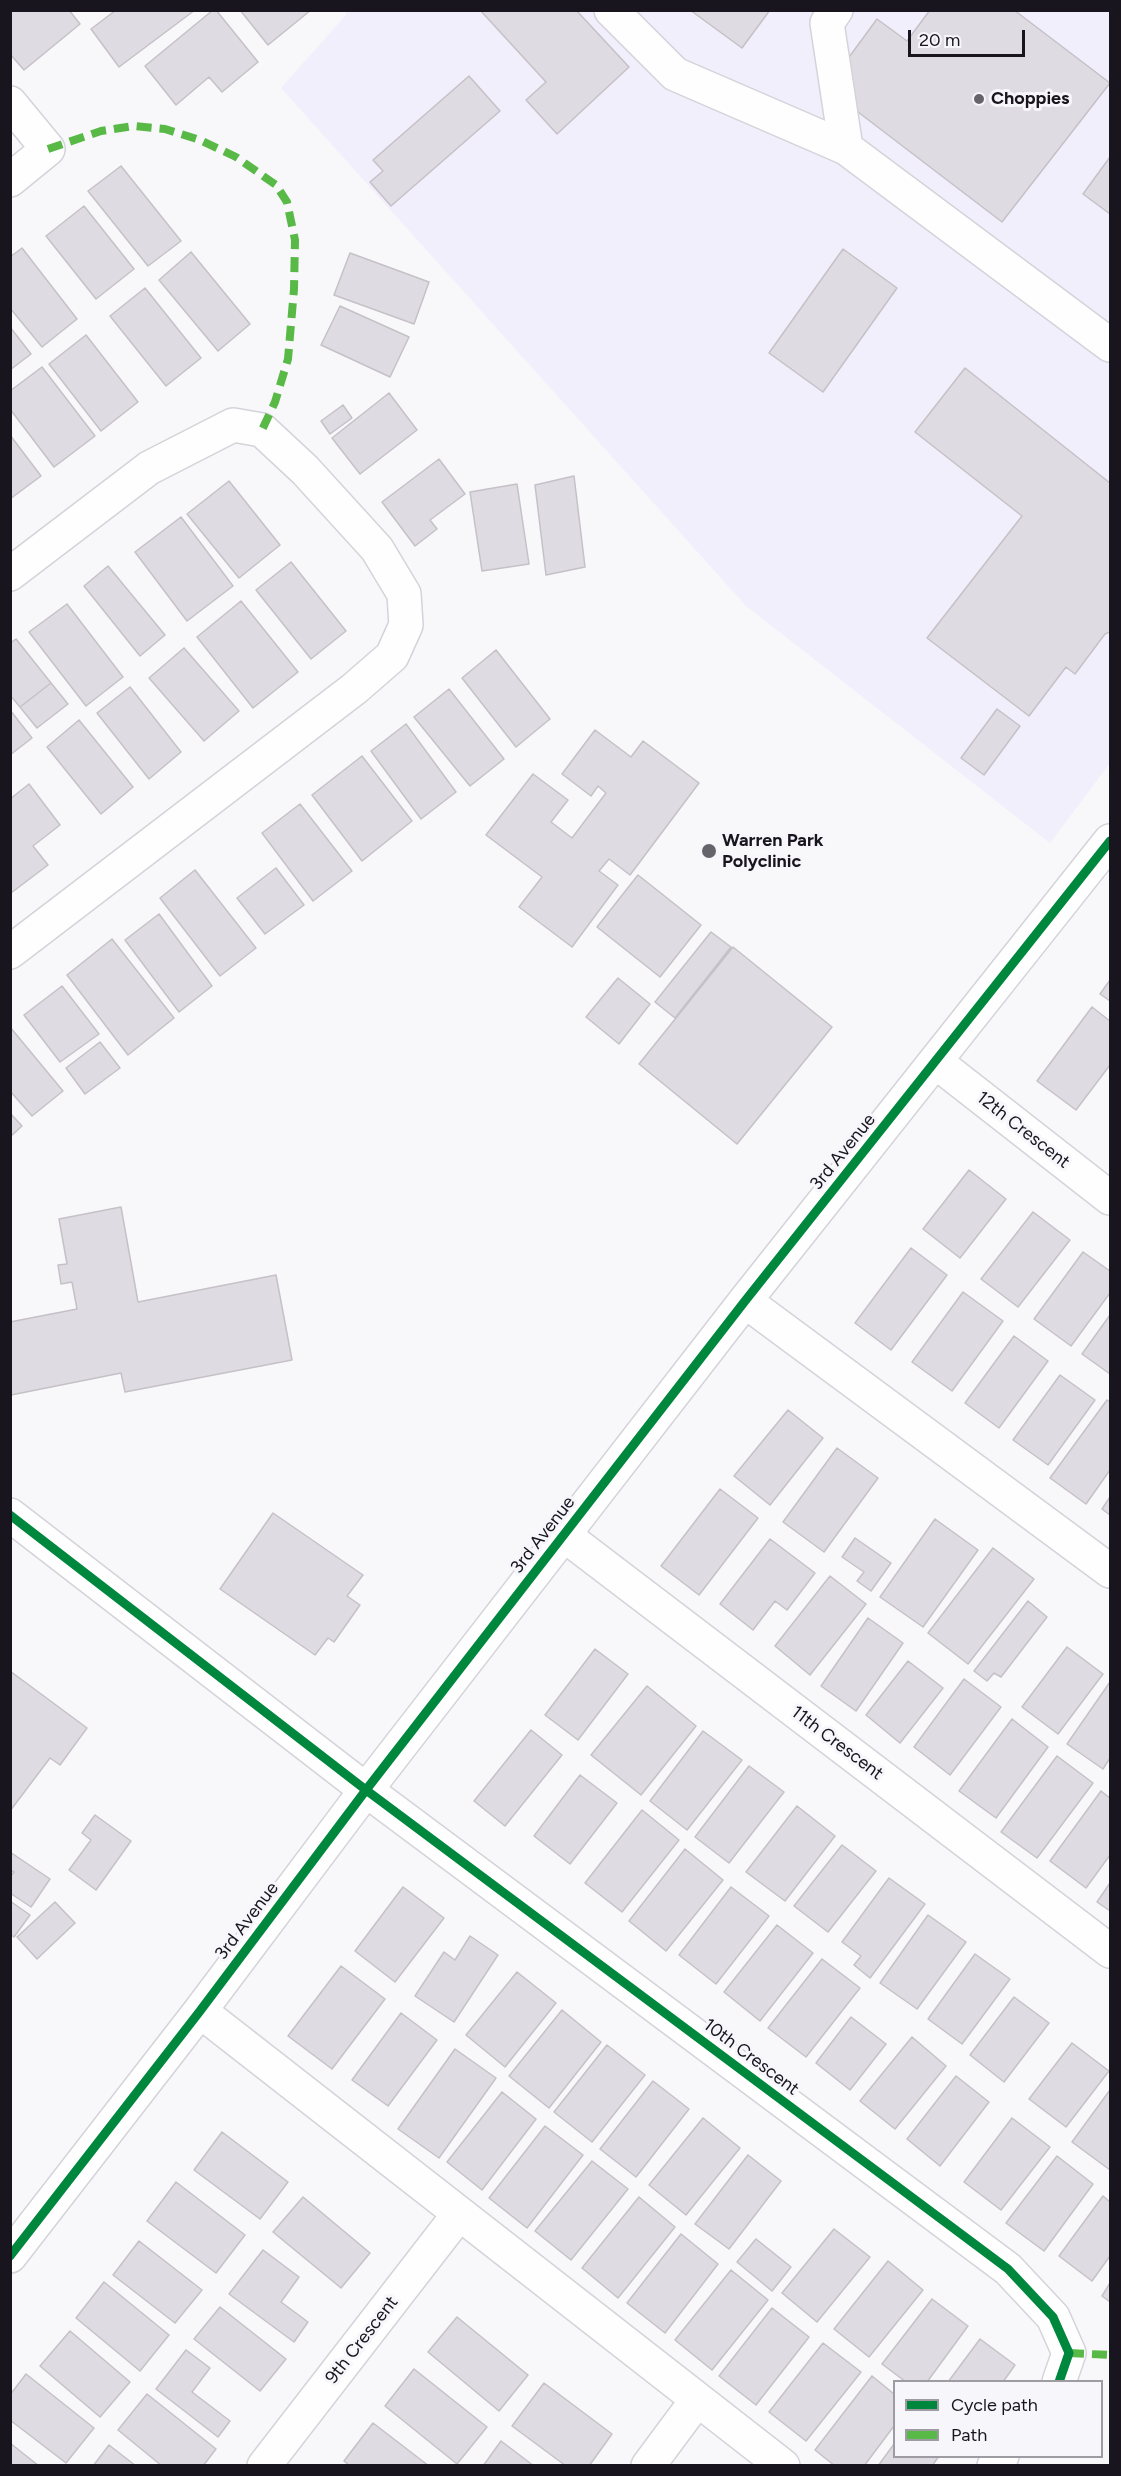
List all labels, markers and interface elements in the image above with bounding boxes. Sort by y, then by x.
scale bar [911,18,1028,56]
text: 20 m [919,29,960,51]
place label: Choppies [991,88,1069,110]
marker: Choppies [972,92,986,106]
place label: Warren Park Polyclinic [722,830,823,872]
marker: Warren Park Polyclinic [700,842,718,860]
street label: 12th Crescent [972,1087,1074,1173]
street label: 3rd Avenue [806,1110,880,1194]
street label: 3rd Avenue [506,1492,580,1578]
street label: 11th Crescent [787,1701,887,1785]
street label: 3rd Avenue [211,1878,283,1964]
street label: 10th Crescent [699,2014,803,2100]
street label: 9th Crescent [321,2292,403,2388]
legend [893,2380,1103,2458]
text: Cycle path [951,2394,1038,2416]
text: Path [951,2424,987,2446]

